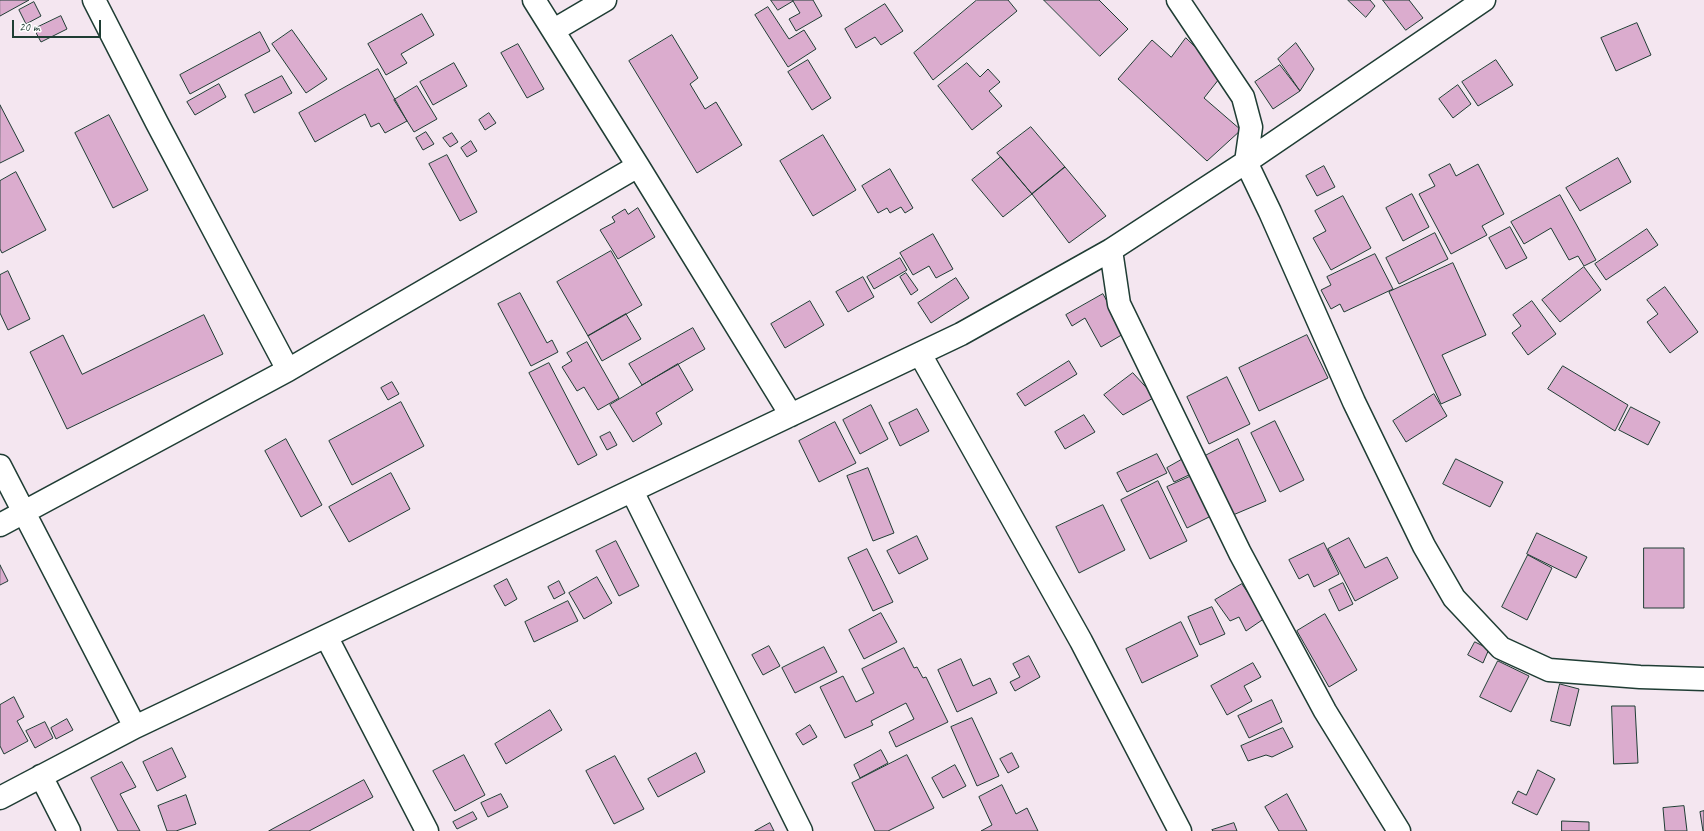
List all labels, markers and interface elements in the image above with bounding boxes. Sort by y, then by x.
scale bar [14,12,103,38]
text: 20 m [19,19,39,35]

